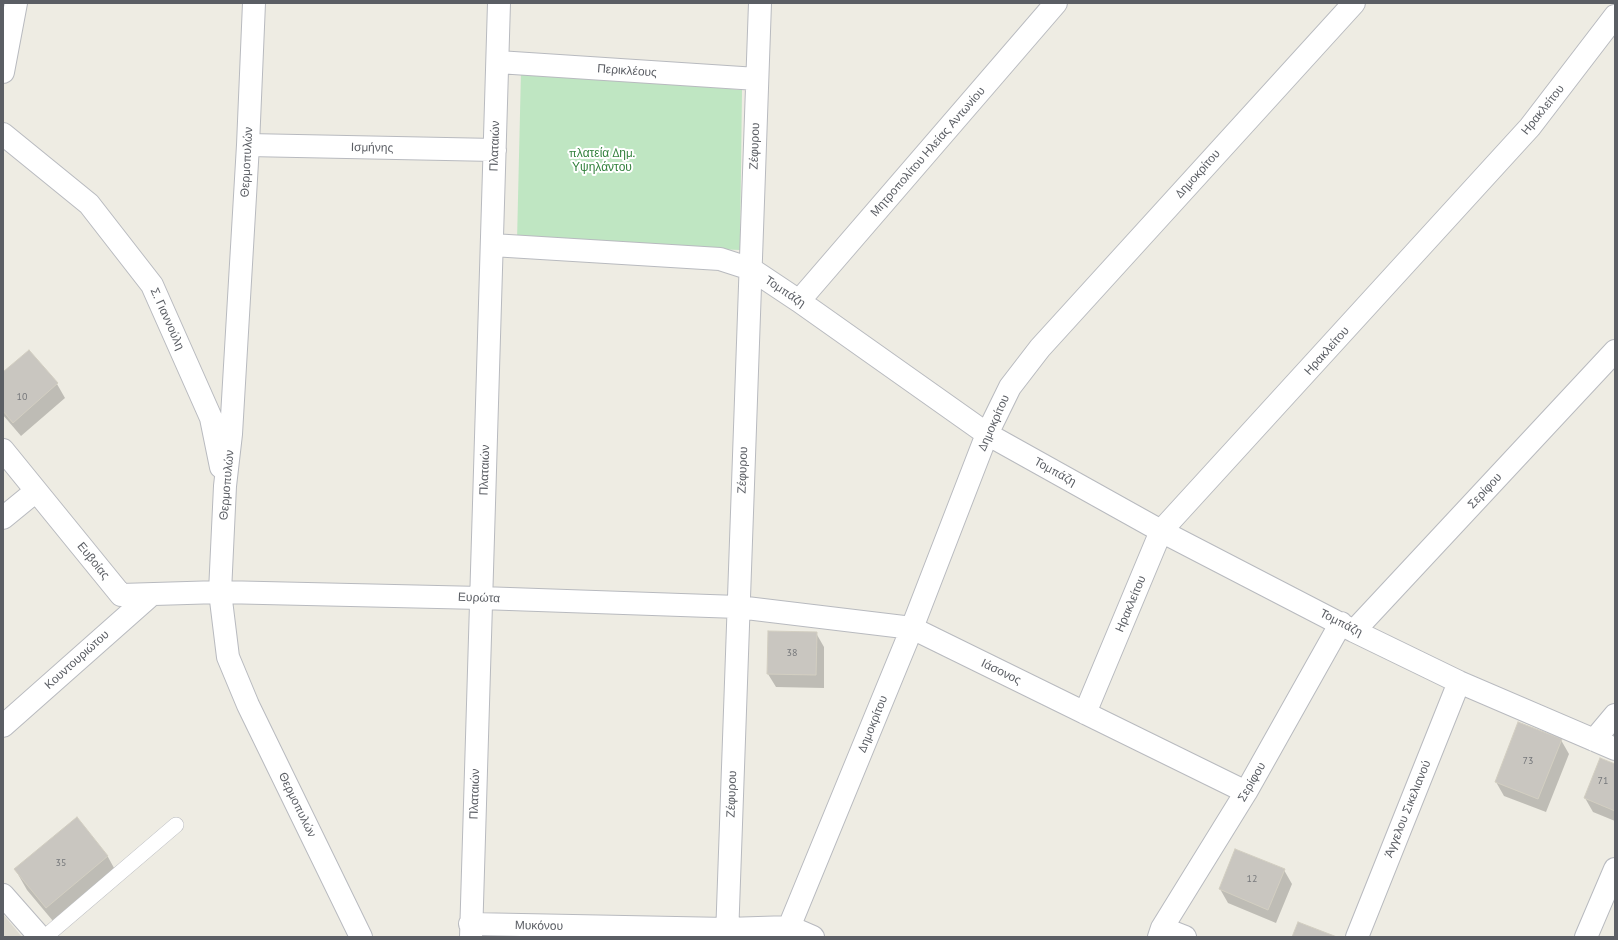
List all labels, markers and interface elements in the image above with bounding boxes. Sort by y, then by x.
street label: Περικλέους [597,62,657,80]
street label: Ηρακλείτου [1518,82,1568,138]
street label: Μητροπολίτου Ηλείας Αντωνίου [868,84,988,220]
street label: Πλαταιών [487,120,503,172]
street label: Ζέφυρου [747,122,763,170]
street label: Θερμοπυλών [238,126,256,198]
street label: Ισμήνης [351,140,393,156]
park label: πλατεία Δημ. Υψηλάντου [569,147,635,175]
street label: Δημοκρίτου [1173,147,1223,201]
street label: Τομπάζη [762,273,808,311]
street label: Σ. Γιαννούλη [147,286,187,352]
street label: Ηρακλείτου [1301,324,1353,378]
house number: 10 [17,391,27,403]
street label: Δημοκρίτου [975,393,1013,453]
street label: Πλαταιών [477,444,493,496]
street label: Ζέφυρου [735,446,751,494]
street label: Θερμοπυλών [217,449,237,521]
street label: Τομπάζη [1031,455,1079,489]
street label: Σερίφου [1465,470,1505,512]
street label: Ευβοίας [74,540,112,582]
street label: Ηρακλείτου [1113,573,1149,635]
street label: Ευρώτα [458,590,500,606]
street label: Τομπάζη [1317,606,1365,640]
street label: Κουντουριώτου [42,627,112,693]
house number: 38 [787,647,797,659]
street label: Ιάσονος [979,656,1023,688]
street label: Δημοκρίτου [855,693,891,755]
house number: 73 [1523,755,1533,767]
street label: Άγγελου Σικελιανού [1382,758,1434,860]
street label: Σερίφου [1235,760,1269,804]
street label: Πλαταιών [467,768,483,820]
street label: Θερμοπυλών [275,770,319,840]
street label: Ζέφυρου [724,770,740,818]
house number: 71 [1598,775,1608,787]
house number: 35 [56,857,66,869]
house number: 12 [1247,873,1257,885]
street label: Μυκόνου [515,918,563,934]

